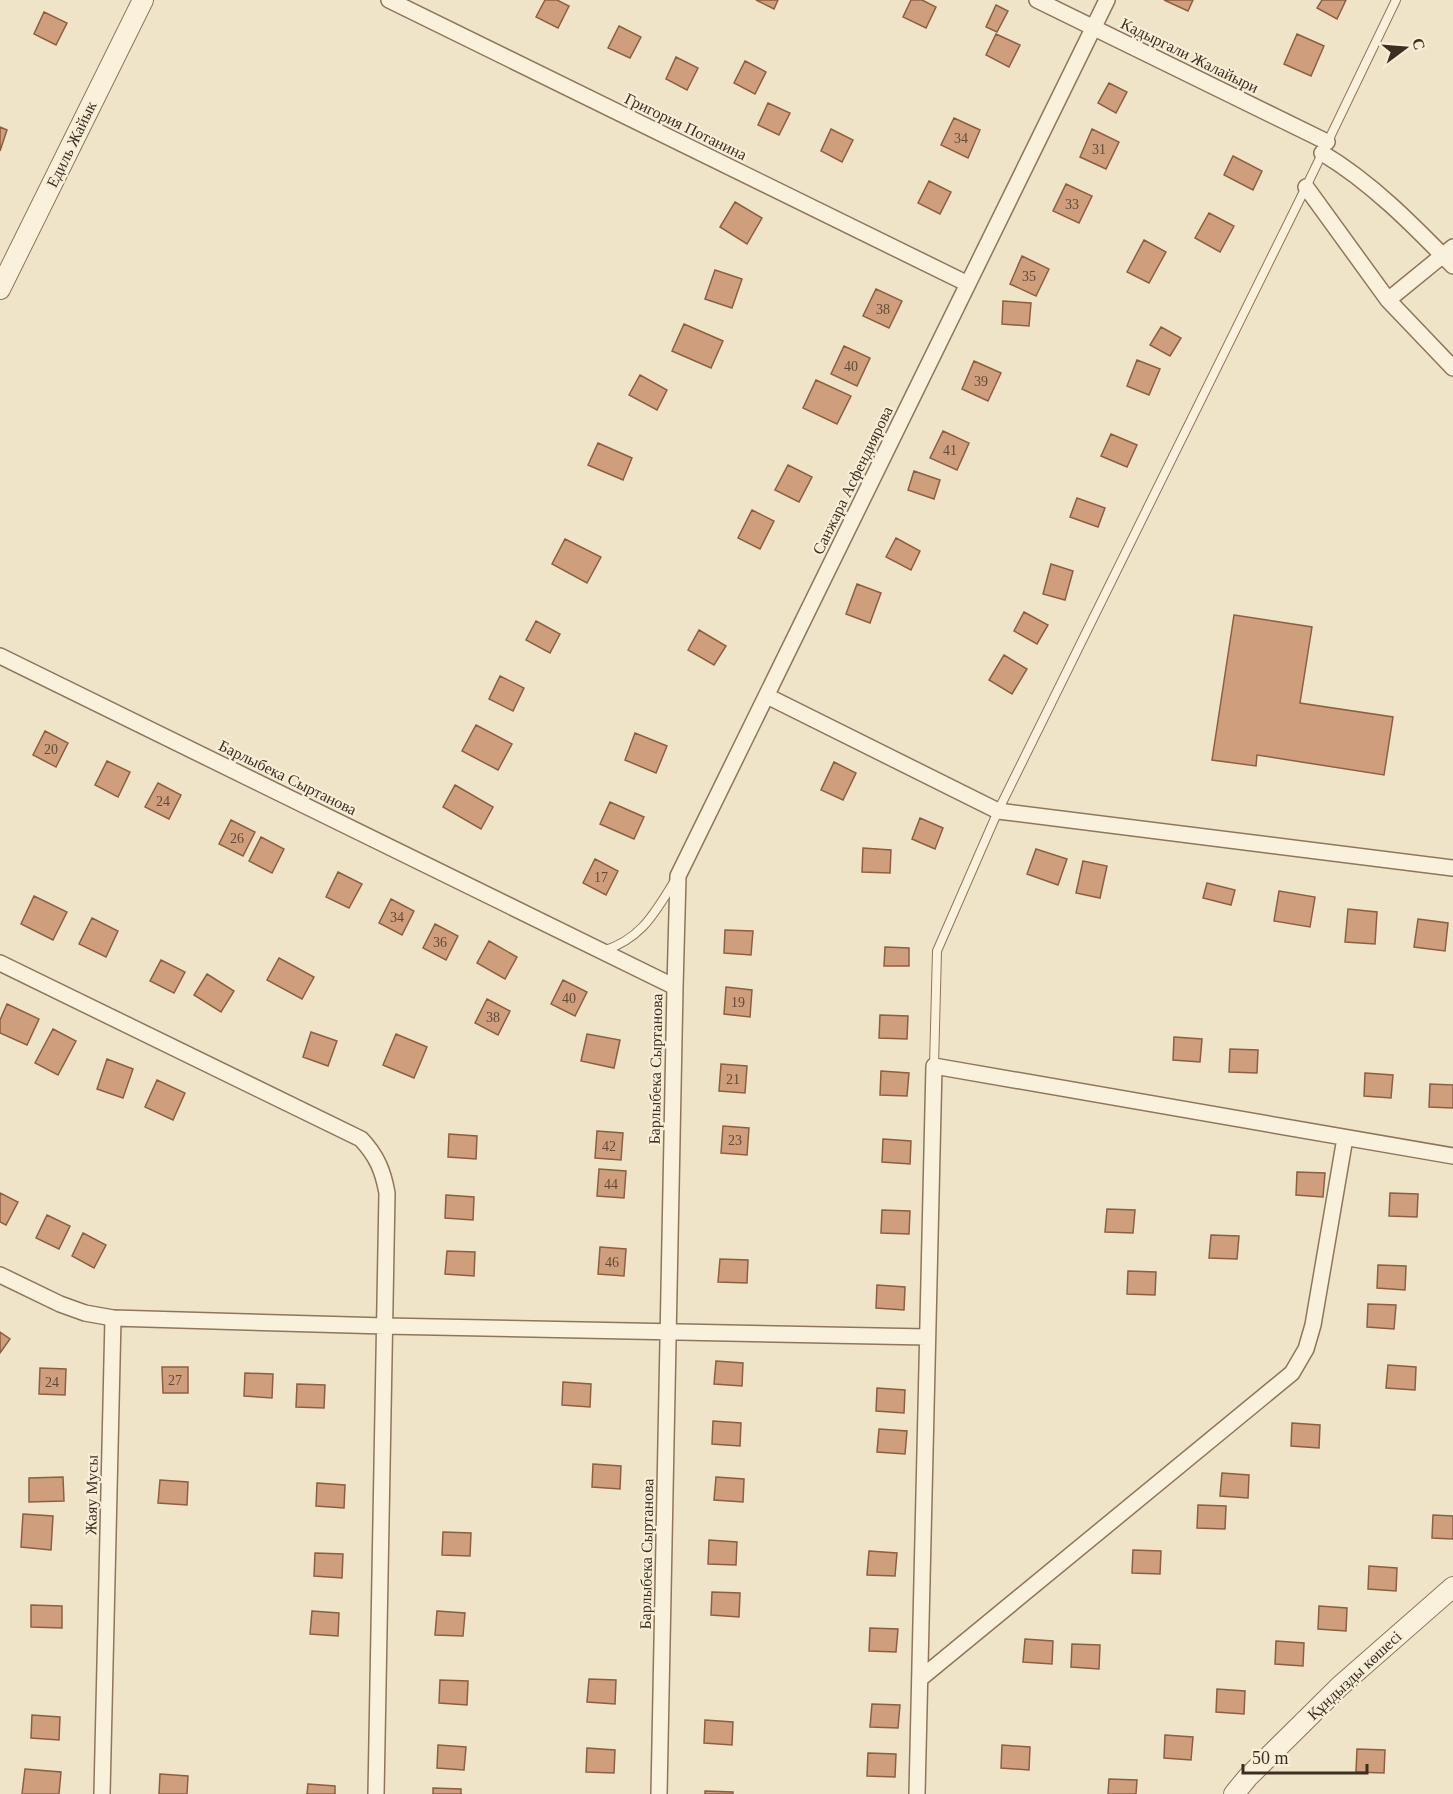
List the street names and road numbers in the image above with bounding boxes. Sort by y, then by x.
street label: Кадыргали Жалайыри [1118,15,1262,97]
street label: Григория Потанина [622,90,749,164]
street label: Едиль Жайык [43,98,101,191]
street label: Санжара Асфендиярова [809,403,897,557]
street label: Барлыбека Сыртанова [216,737,359,819]
street label: Барлыбека Сыртанова [646,993,666,1145]
street label: Жаяу Мусы [82,1455,102,1535]
street label: Барлыбека Сыртанова [637,1478,657,1630]
street label: Құндызды көшесі [1304,1627,1406,1724]

